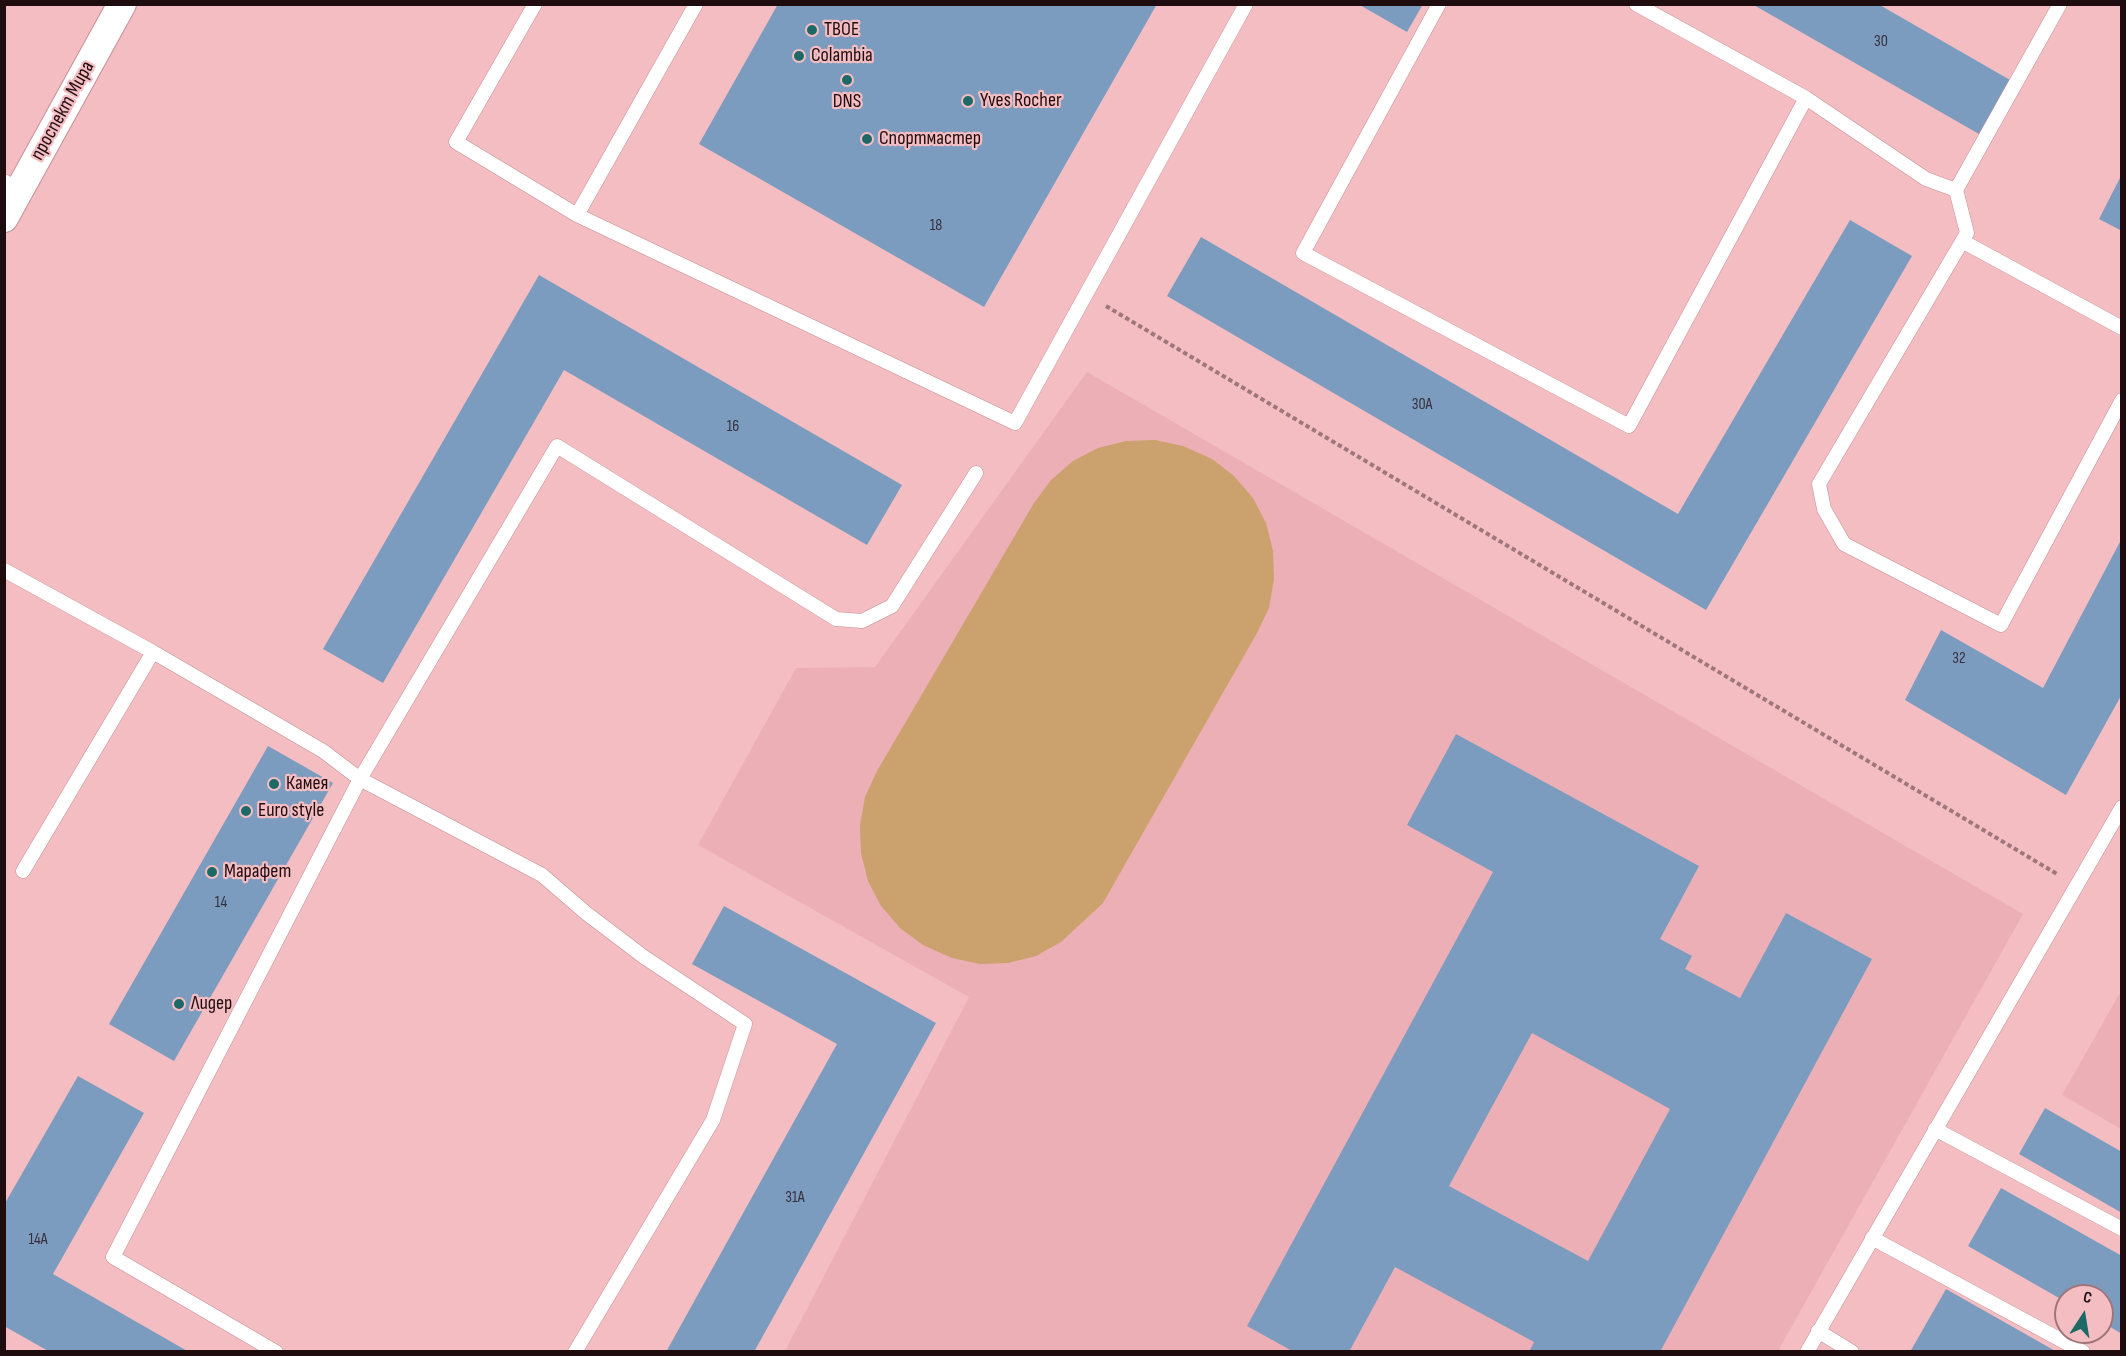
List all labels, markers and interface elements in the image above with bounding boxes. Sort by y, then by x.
place label: ТВОЕ [824,18,859,42]
marker: ТВОЕ [805,23,819,37]
house number: 30 [1874,32,1888,52]
place label: Colambia [811,44,873,68]
marker: Colambia [792,49,806,63]
street label: проспект Мира [26,57,100,165]
marker: DNS [840,73,854,87]
place label: Yves Rocher [980,89,1062,113]
place label: DNS [833,90,861,114]
marker: Yves Rocher [961,94,975,108]
place label: Спортмастер [879,127,981,151]
marker: Спортмастер [860,132,874,146]
house number: 18 [930,216,942,236]
house number: 30А [1412,395,1432,415]
house number: 16 [727,417,739,437]
house number: 32 [1952,649,1966,669]
place label: Камея [286,772,328,796]
marker: Камея [267,777,281,791]
place label: Euro style [258,799,324,823]
marker: Euro style [239,804,253,818]
place label: Марафет [224,860,291,884]
marker: Марафет [205,865,219,879]
house number: 14 [215,893,227,913]
place label: Лидер [191,992,232,1016]
marker: Лидер [172,997,186,1011]
house number: 31А [785,1188,805,1208]
house number: 14А [28,1230,48,1250]
north arrow [2054,1284,2114,1344]
text: С [2081,1288,2093,1308]

